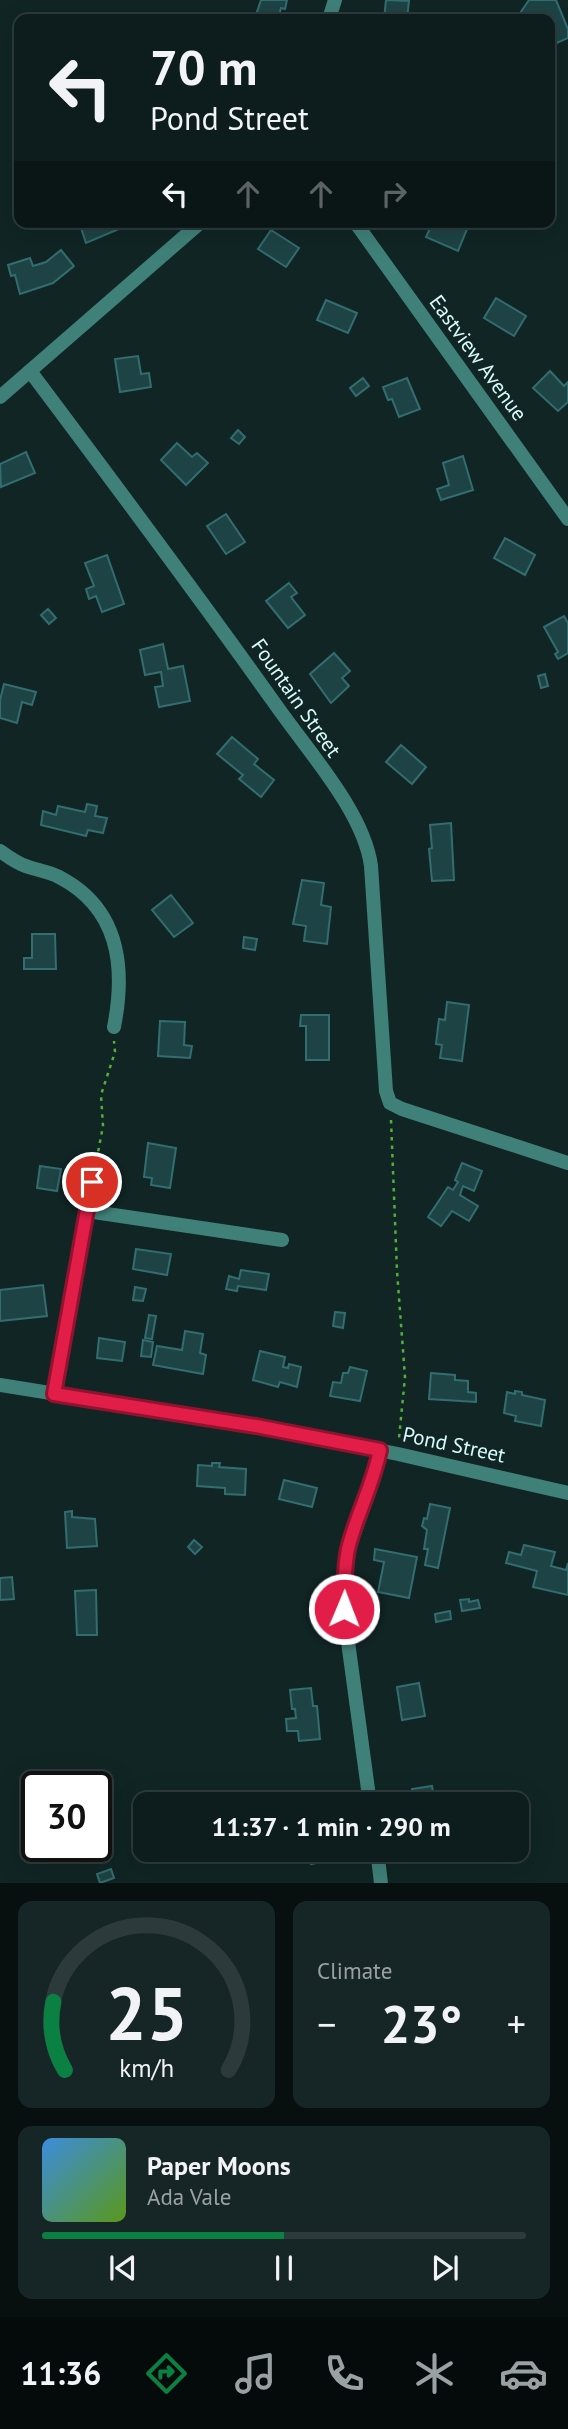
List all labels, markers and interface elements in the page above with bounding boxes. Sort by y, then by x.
text: 70 m [150,35,257,99]
icon: left [35,42,126,133]
text: Pond Street [150,97,309,139]
icon: left [156,175,194,213]
icon: ahead [229,175,267,213]
icon: ahead [302,175,340,213]
icon: right [375,175,413,213]
street label: Eastview Avenue [424,289,533,426]
street label: Fountain Street [246,633,347,762]
pin [62,1152,122,1212]
icon: arrive [73,1163,111,1201]
street label: Pond Street [400,1420,508,1469]
position arrow [307,1572,381,1646]
speed limit sign: 30 [21,1771,112,1862]
text: 11:37 · 1 min · 290 m [211,1810,451,1843]
text: Climate [317,1956,392,1985]
text: 25 [105,1967,188,2061]
text: 23° [381,1990,462,2057]
text: − [317,1999,336,2048]
text: + [507,1999,526,2048]
text: km/h [119,2052,174,2084]
text: Paper Moons [147,2149,291,2182]
text: Ada Vale [147,2182,231,2211]
icon: previous [104,2249,142,2287]
icon: pause [265,2249,303,2287]
icon: next [426,2249,464,2287]
icon: directions [142,2349,191,2398]
icon: music [231,2349,280,2398]
icon: phone [320,2349,369,2398]
icon: climate [410,2349,459,2398]
icon: car [499,2349,548,2398]
text: 11:36 [20,2352,101,2394]

